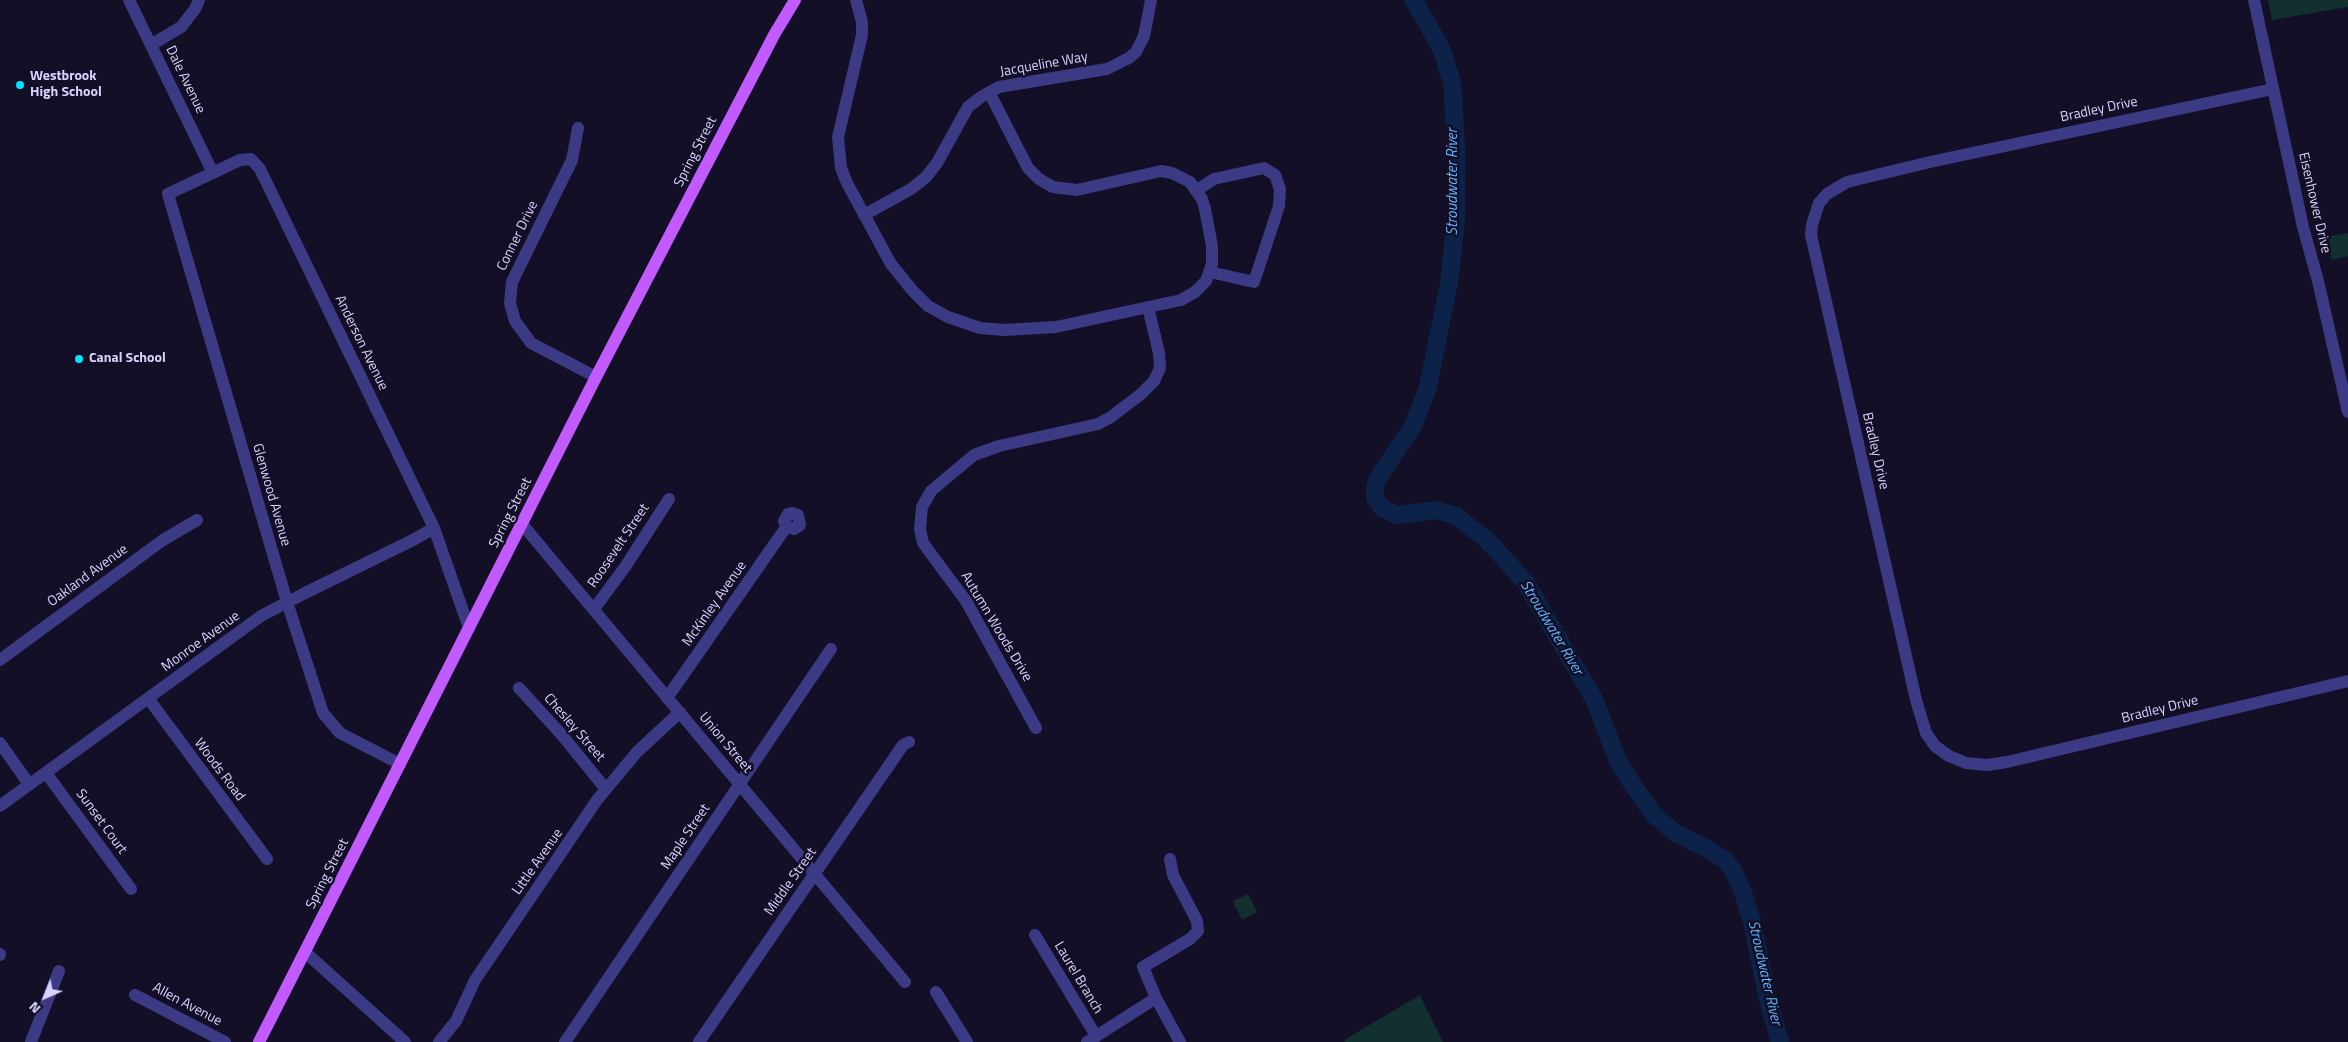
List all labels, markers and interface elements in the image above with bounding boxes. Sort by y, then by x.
street label: Dale Avenue [161,43,209,117]
street label: Jacqueline Way [999,49,1089,81]
place label: Westbrook High School [30,69,102,102]
marker: Westbrook High School [14,79,26,91]
street label: Bradley Drive [2059,94,2139,126]
street label: Spring Street [671,114,721,190]
water label: Stroudwater River [1444,128,1462,236]
street label: Eisenhower Drive [2294,151,2334,255]
street label: Conner Drive [494,198,542,274]
street label: Anderson Avenue [331,293,391,393]
place label: Canal School [89,351,166,367]
marker: Canal School [73,353,85,365]
street label: Bradley Drive [1858,411,1892,491]
street label: Glenwood Avenue [248,442,294,548]
street label: Spring Street [486,475,536,551]
street label: Roosevelt Street [585,501,653,591]
street label: Oakland Avenue [45,541,131,611]
street label: McKinley Avenue [679,558,751,650]
street label: Autumn Woods Drive [957,569,1035,685]
water label: Stroudwater River [1516,577,1586,679]
street label: Monroe Avenue [159,608,243,676]
street label: Chesley Street [540,690,608,766]
street label: Bradley Drive [2120,692,2200,728]
street label: Union Street [695,709,755,777]
street label: Woods Road [190,735,248,805]
street label: Sunset Court [72,786,130,858]
street label: Maple Street [658,801,714,873]
street label: Little Avenue [509,826,567,898]
street label: Spring Street [303,836,353,912]
street label: Middle Street [761,845,821,919]
water label: Stroudwater River [1743,919,1785,1027]
street label: Laurel Branch [1050,939,1106,1017]
north arrow [20,972,70,1022]
street label: Allen Avenue [149,980,225,1030]
text: N [23,997,45,1019]

